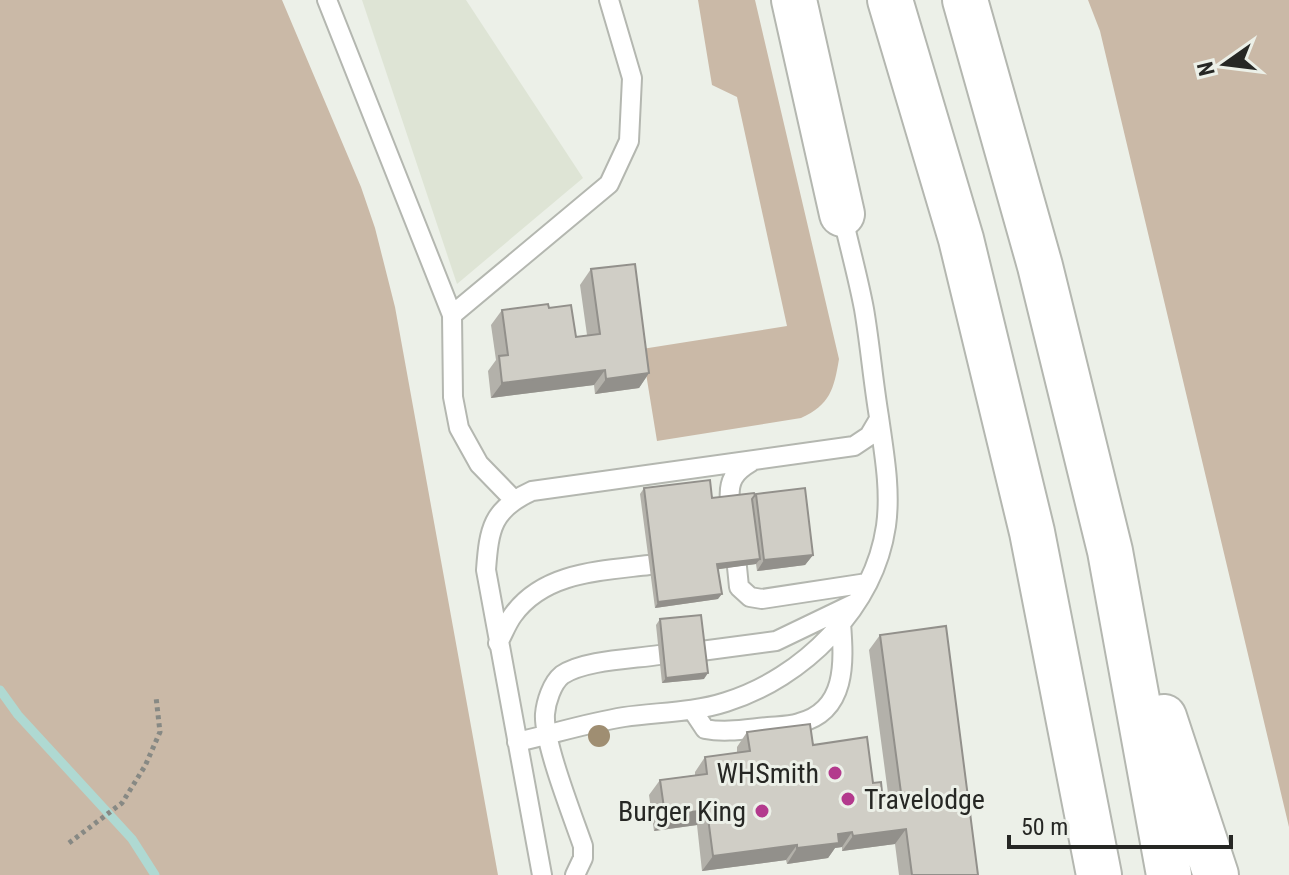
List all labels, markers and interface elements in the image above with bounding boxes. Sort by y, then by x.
north arrow [1185,24,1265,104]
text: N [1192,59,1220,78]
place label: WHSmith [716,757,819,790]
marker: WHSmith [826,764,844,782]
place label: Travelodge [864,783,985,816]
marker: Travelodge [839,790,857,808]
place label: Burger King [618,795,746,828]
scale bar [1009,799,1231,849]
marker: Burger King [753,802,771,820]
text: 50 m [1021,813,1068,841]

